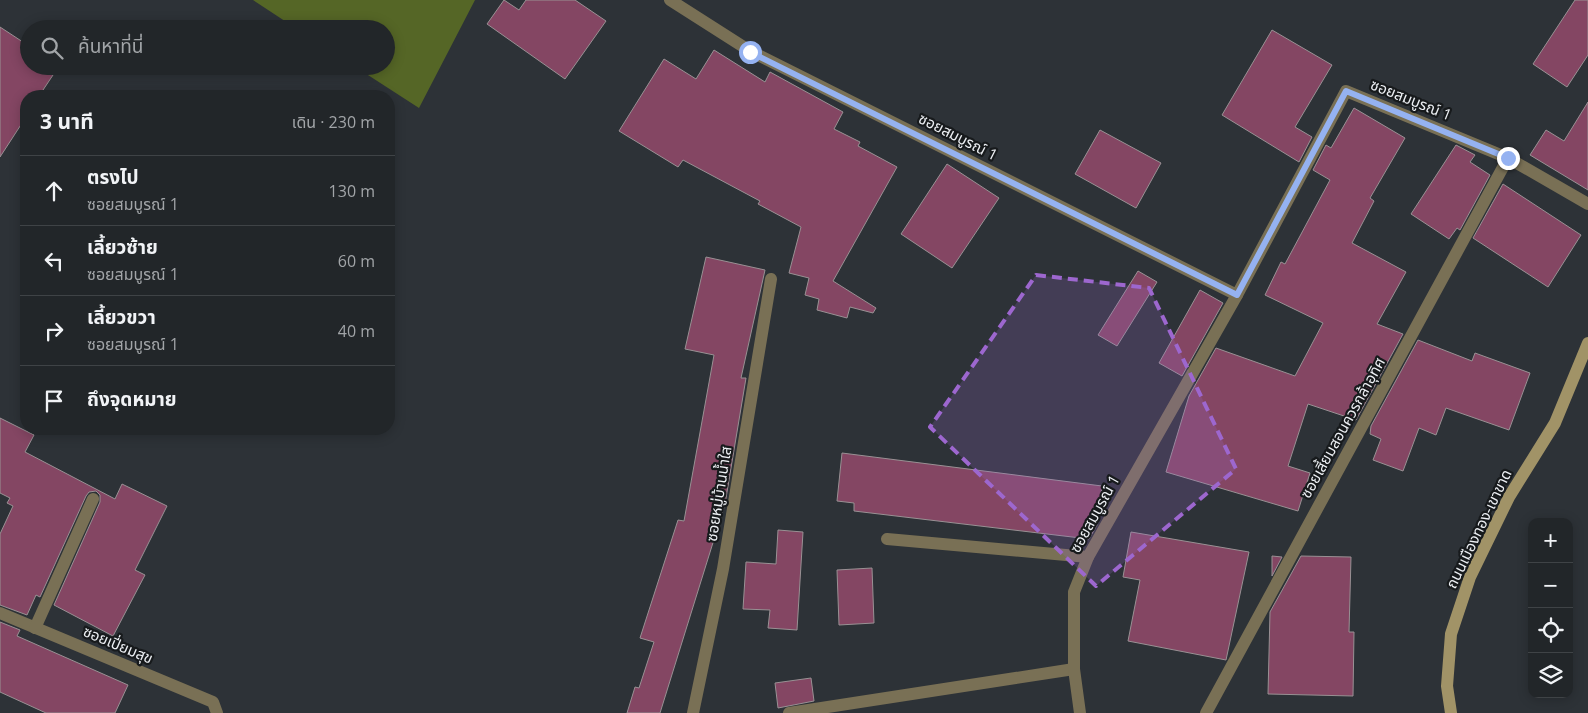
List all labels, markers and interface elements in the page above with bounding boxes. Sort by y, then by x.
search box [20,20,395,75]
text: ค้นหาที่นี่ [78,33,143,59]
icon: search [38,34,66,62]
route start [739,41,762,64]
street label: ซอยสมบูรณ์ 1 [1368,74,1455,124]
text: 3 นาที [40,107,94,135]
street label: ซอยสมบูรณ์ 1 [916,108,1001,165]
text: เดิน · 230 m [292,111,375,133]
route end [1497,147,1520,170]
text: ตรงไป [87,164,139,190]
icon: ahead [40,177,68,205]
text: 130 m [329,180,375,202]
text: ซอยสมบูรณ์ 1 [87,193,179,215]
text: เลี้ยวซ้าย [87,234,158,260]
icon: left [40,247,68,275]
text: 60 m [338,250,375,272]
text: ซอยสมบูรณ์ 1 [87,263,179,285]
text: เลี้ยวขวา [87,304,156,330]
icon: right [40,317,68,345]
text: 40 m [338,320,375,342]
text: ซอยสมบูรณ์ 1 [87,333,179,355]
street label: ซอยเสี้ยมสอนควรกล้าอุทิศ [1295,354,1389,501]
text: ถึงจุดหมาย [87,386,177,412]
icon: arrive [40,387,68,415]
street label: ซอยหมู่บ้านน้ำใส [701,444,735,543]
street label: ถนนเมืองทอง-เขาขาด [1441,466,1516,592]
street label: ซอยสมบูรณ์ 1 [1064,471,1124,556]
map controls [1528,518,1573,698]
button: + [1528,518,1573,563]
button: − [1528,563,1573,608]
button: locate [1528,608,1573,653]
street label: ซอยเปี่ยมสุข [80,620,156,668]
button: layers [1528,653,1573,698]

